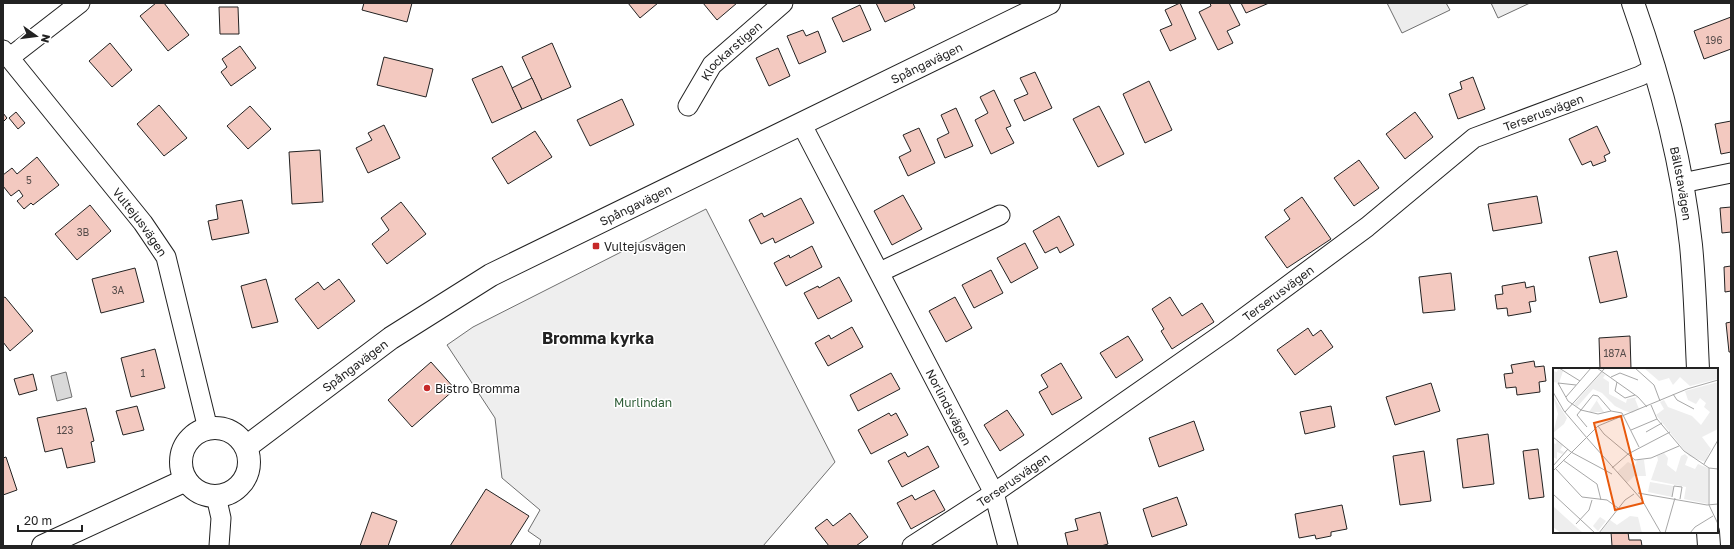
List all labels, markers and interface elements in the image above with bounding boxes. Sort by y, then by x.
north arrow [16,16,56,56]
street label: Klockarstigen [697,18,765,83]
text: N [39,33,54,44]
house number: 196 [1706,34,1722,46]
street label: Spångavägen [888,39,965,87]
street label: Terserusvägen [1501,90,1586,134]
street label: Bällstavägen [1667,145,1695,221]
house number: 5 [26,174,32,186]
street label: Spångavägen [597,181,674,229]
street label: Vultejusvägen [110,184,171,259]
house number: 3B [77,226,90,238]
place label: Vultejusvägen [604,239,686,254]
marker: Vultejusvägen [591,241,601,251]
street label: Terserusvägen [1239,262,1316,324]
house number: 3A [112,284,125,296]
district label: Bromma kyrka [542,328,654,348]
street label: Spångavägen [319,336,390,395]
house number: 187A [1604,347,1627,359]
street label: Norlindsvägen [923,366,975,448]
house number: 1 [141,367,146,379]
inset map [1553,368,1718,533]
place label: Bistro Bromma [435,381,520,396]
marker: Bistro Bromma [422,383,432,393]
park label: Murlindan [614,395,672,410]
house number: 123 [57,424,73,436]
street label: Terserusvägen [974,449,1052,510]
scale bar [18,507,82,533]
text: 20 m [24,513,52,528]

